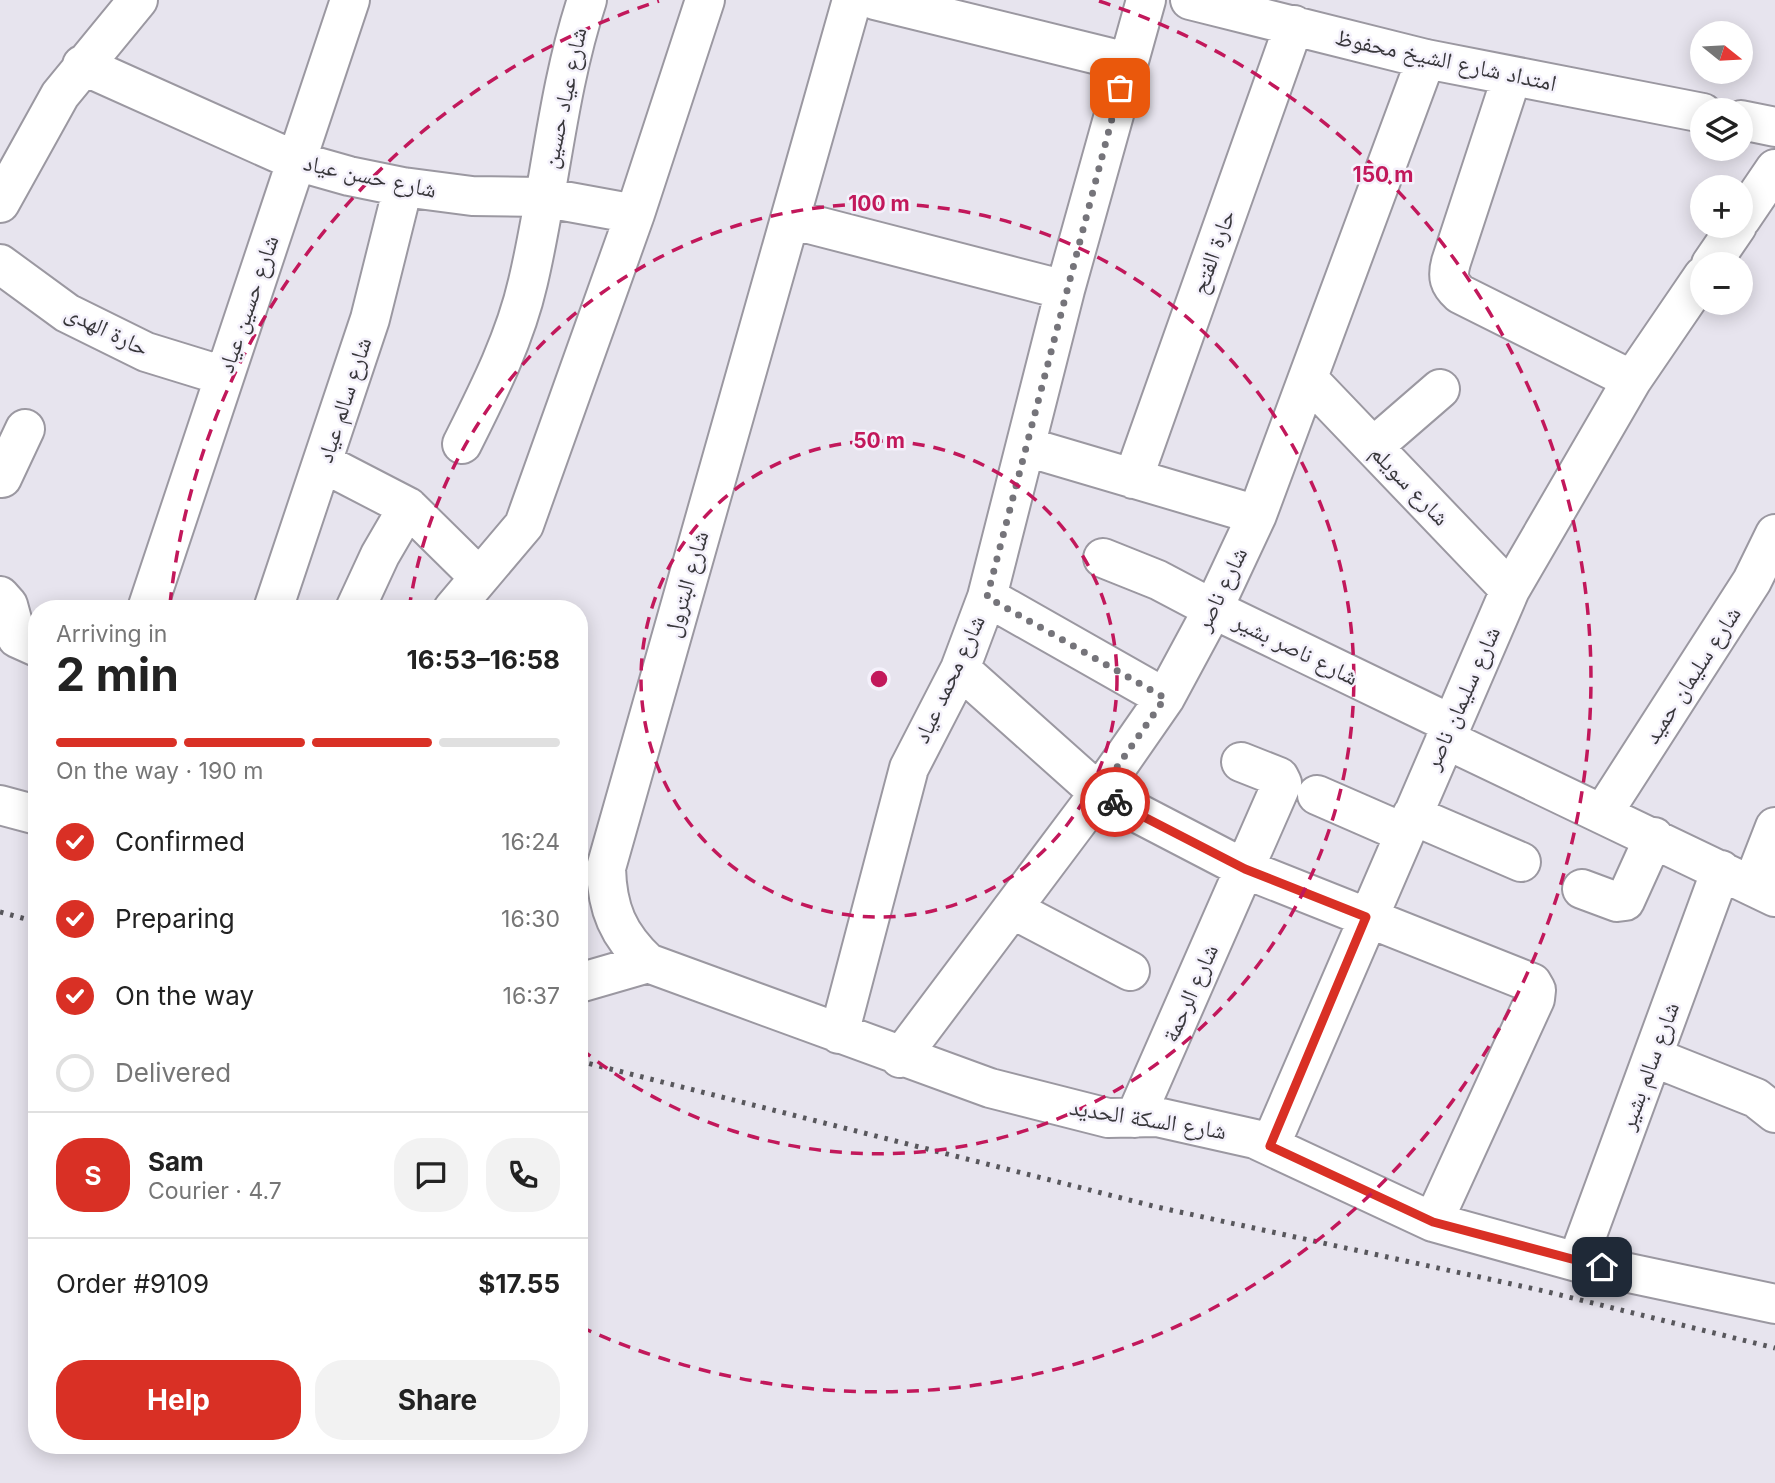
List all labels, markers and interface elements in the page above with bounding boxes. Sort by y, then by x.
north arrow [1690,21,1754,84]
map controls [1690,21,1753,315]
street label: امتداد شارع الشيخ محفوظ [1333,23,1559,98]
street label: شارع عياد حسين [535,25,594,171]
pin [1090,58,1150,118]
icon: bag [1101,69,1139,107]
button: layers [1690,98,1753,161]
street label: شارع حسن عياد [301,148,439,205]
text: 150 m [1353,162,1413,187]
button: + [1690,175,1753,238]
text: 100 m [848,191,910,216]
street label: حارة الفتح [1185,206,1242,298]
street label: شارع حسين عياد [211,232,286,377]
button: − [1690,252,1753,315]
street label: حارة الهدى [61,298,153,362]
street label: شارع سالم عياد [311,334,379,467]
text: 50 m [853,428,905,453]
street label: شارع سويلم [1363,439,1455,533]
street label: شارع البترول [657,528,715,641]
street label: شارع ناصر [1188,543,1254,637]
street label: شارع سليمان حميد [1637,601,1748,749]
street label: شارع ناصر بشير [1228,606,1363,692]
street label: شارع محمد عياد [907,610,992,748]
text: Arriving in [56,620,167,648]
street label: شارع سليمان ناصر [1417,622,1507,775]
text: 16:53–16:58 [407,644,560,675]
text: 2 min [56,646,179,702]
centre of rings [867,667,891,691]
text: On the way · 190 m [56,757,263,785]
courier [1080,767,1150,837]
icon: bike [1096,783,1134,821]
icon: check [56,823,94,861]
text: Confirmed [115,826,245,857]
text: 16:24 [501,828,560,856]
icon: check [56,900,94,938]
text: Preparing [115,903,235,934]
text: 16:30 [501,905,560,933]
street label: شارع الرحمة [1156,940,1225,1047]
icon: check [56,977,94,1015]
text: On the way [115,980,254,1011]
text: 16:37 [503,982,560,1010]
street label: شارع سالم بشير [1613,998,1687,1135]
text: Delivered [115,1057,231,1088]
street label: شارع السكة الحديد [1067,1093,1229,1146]
button: chat [394,1138,468,1212]
button: phone [486,1138,560,1212]
text: Sam [148,1146,204,1177]
text: S [84,1160,102,1191]
text: Courier · 4.7 [148,1177,282,1205]
pin [1572,1237,1632,1297]
icon: home [1583,1248,1621,1286]
text: Order #9109 [56,1268,209,1299]
text: $17.55 [478,1268,560,1299]
button: Help [56,1360,301,1440]
button: Share [315,1360,560,1440]

